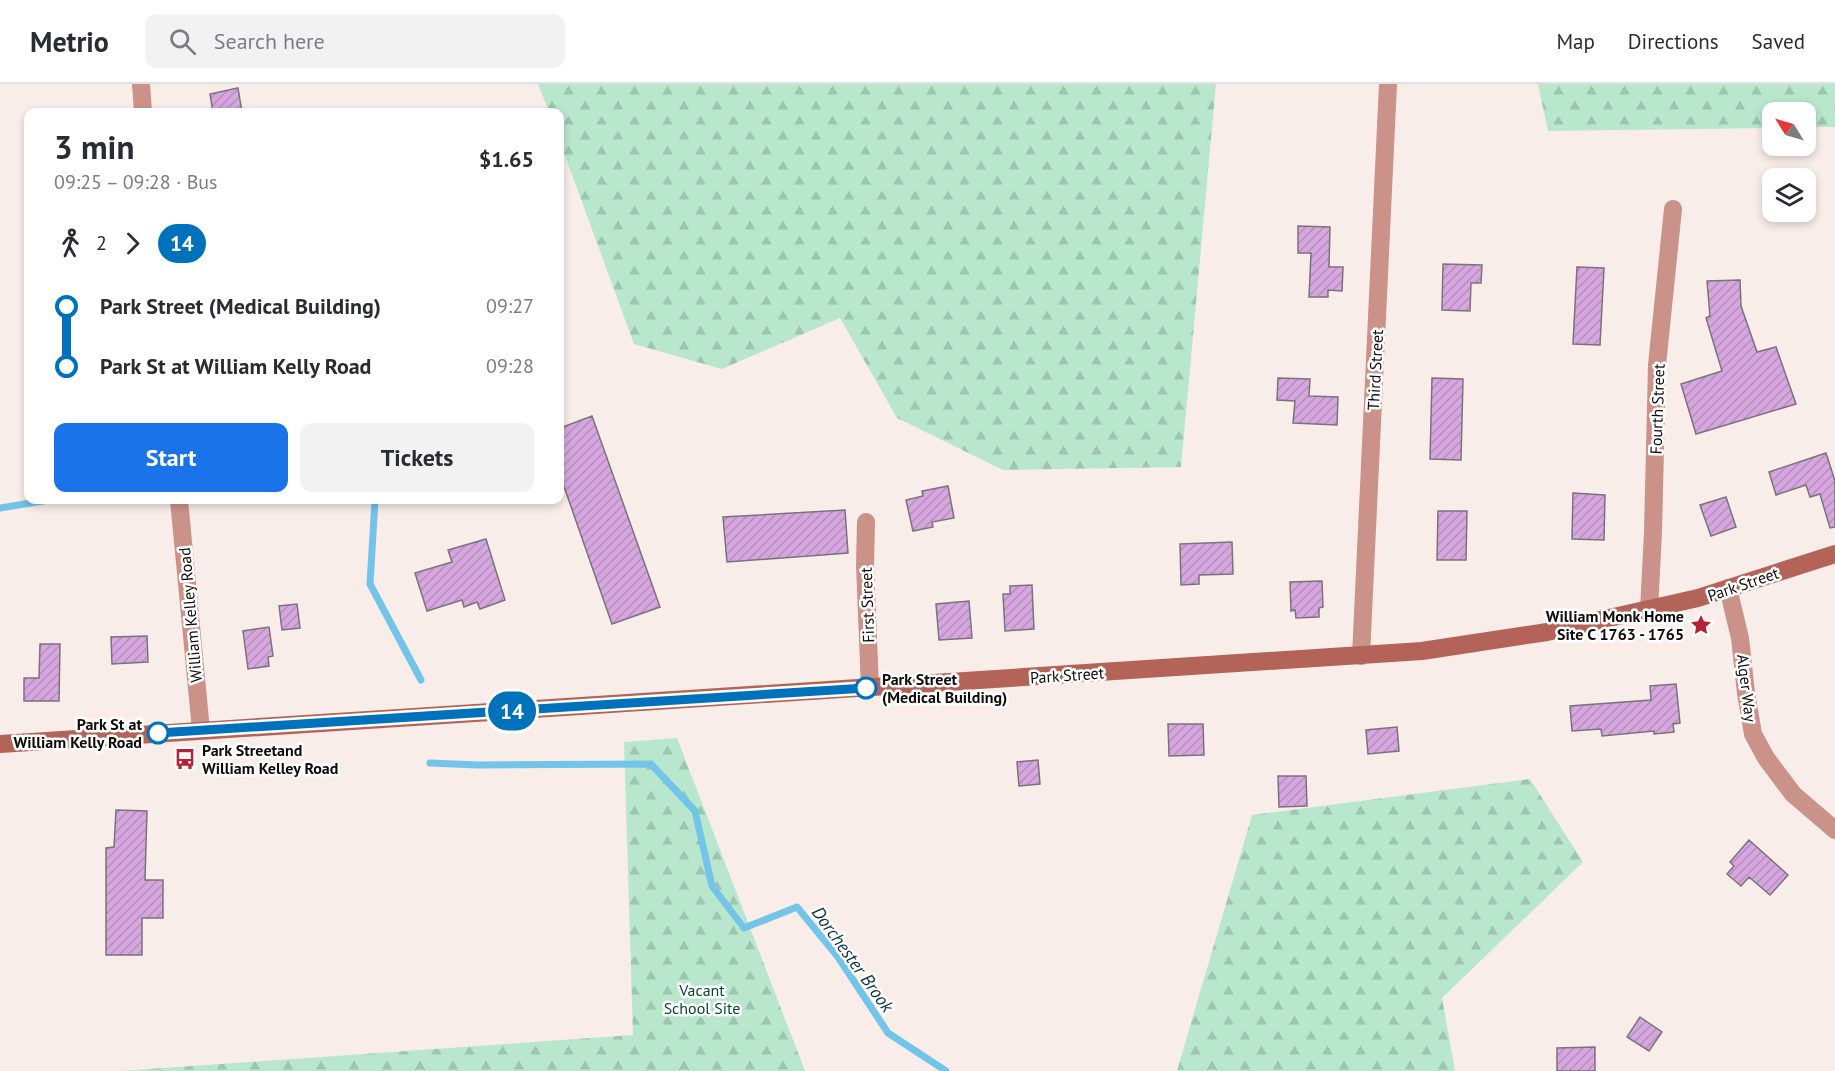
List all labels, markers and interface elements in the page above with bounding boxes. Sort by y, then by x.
search box [145,14,565,68]
text: Metrio [30,23,109,60]
icon: search [166,25,199,58]
text: Search here [214,27,325,55]
text: Map [1556,28,1595,55]
text: Directions [1628,28,1719,55]
text: Saved [1752,28,1805,55]
north arrow [1762,102,1816,156]
map controls [1762,102,1816,222]
text: 3 min [54,125,135,168]
text: $1.65 [479,145,534,173]
button: layers [1762,168,1816,222]
text: 09:25 – 09:28 · Bus [54,169,218,195]
icon: walk [54,227,87,260]
icon: forward [116,227,149,260]
text: 2 [96,230,107,256]
text: 14 [170,230,194,257]
text: Park Street (Medical Building) [100,292,381,320]
text: 09:27 [486,293,534,319]
street label: Third Street [1363,328,1387,411]
text: Park St at William Kelly Road [100,352,371,380]
text: 09:28 [486,353,534,379]
street label: Fourth Street [1645,363,1669,455]
button: Start [54,423,288,492]
button: Tickets [300,423,534,492]
street label: William Kelley Road [174,547,206,683]
street label: Park Street [1705,562,1782,606]
street label: First Street [856,566,878,643]
place label: William Monk Home Site C 1763 - 1765 [1546,606,1684,644]
place icon: William Monk Home Site C 1763 - 1765 [1689,613,1713,637]
street label: Alger Way [1733,653,1761,724]
street label: Park Street [1029,662,1105,688]
place label: Park Street (Medical Building) [882,669,1007,707]
marker: Park Street (Medical Building) [855,677,877,699]
line badge: 14 [485,692,539,730]
text: 14 [500,698,524,725]
place label: Park St at William Kelly Road [14,714,142,752]
marker: Park St at William Kelly Road [147,722,169,744]
place label: Park Streetand William Kelley Road [202,740,338,778]
bus stop icon: Park Streetand William Kelley Road [173,747,197,771]
water label: Dorchester Brook [807,902,900,1017]
park label: Vacant School Site [664,980,740,1018]

